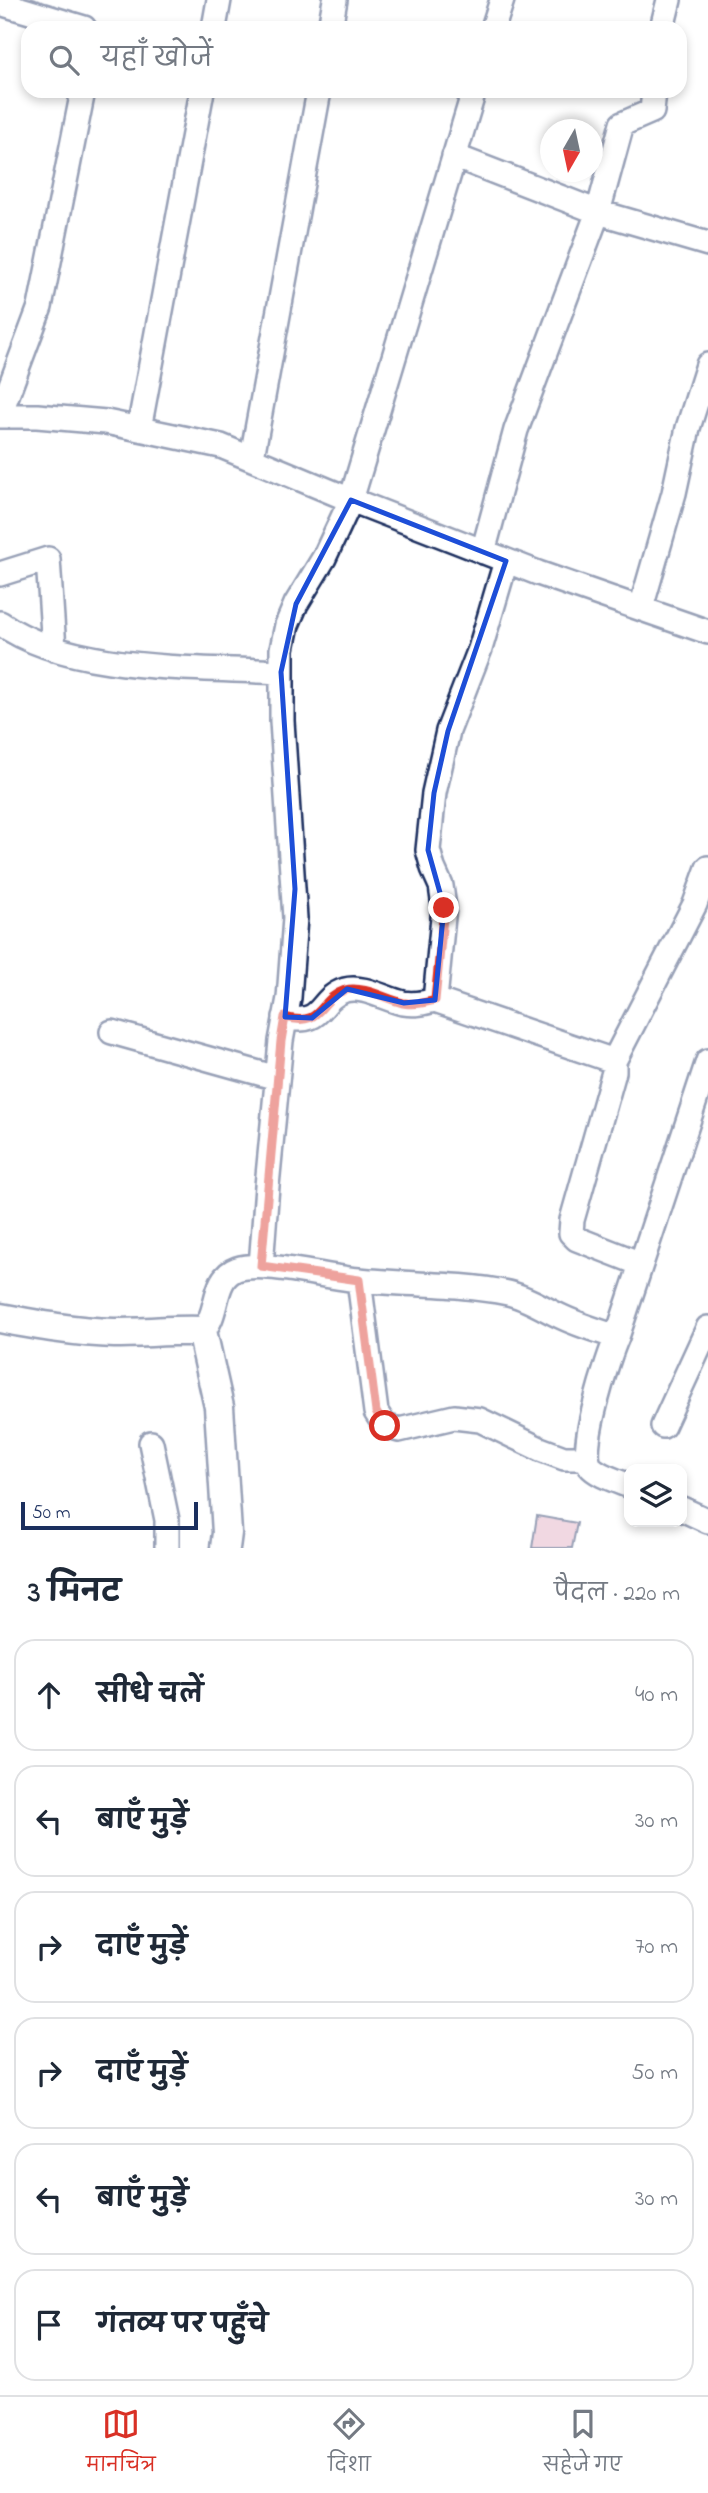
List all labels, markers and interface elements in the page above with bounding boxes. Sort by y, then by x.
search box [21,21,687,98]
icon: search [45,41,83,79]
text: यहाँ खोजें [101,41,213,79]
north arrow [540,119,603,182]
route end [428,892,459,923]
route start [369,1410,400,1441]
map controls [624,1464,687,1527]
button: layers [624,1464,687,1527]
scale bar [21,1499,198,1531]
text: 50 m [32,1500,71,1527]
text: 3 मिनट [28,1572,121,1616]
text: पैदल · 220 m [554,1578,680,1611]
icon: ahead [30,1676,68,1714]
text: सीधे चलें [97,1677,203,1715]
text: 40 m [635,1679,678,1712]
icon: left [30,1802,68,1840]
text: बाएँ मुड़ें [97,1803,188,1841]
text: 30 m [635,1805,678,1838]
icon: right [30,1928,68,1966]
text: दाएँ मुड़ें [97,1929,187,1967]
text: 70 m [635,1931,678,1964]
icon: right [30,2054,68,2092]
text: दाएँ मुड़ें [97,2055,187,2093]
text: 50 m [631,2057,678,2090]
icon: left [30,2180,68,2218]
text: बाएँ मुड़ें [97,2181,188,2219]
text: 30 m [635,2183,678,2216]
icon: arrive [30,2306,68,2344]
text: गंतव्य पर पहुँचे [97,2307,268,2345]
tab: मानचित्र [86,2405,156,2485]
tab: दिशा [328,2405,371,2485]
tab: सहेजे गए [543,2405,622,2485]

